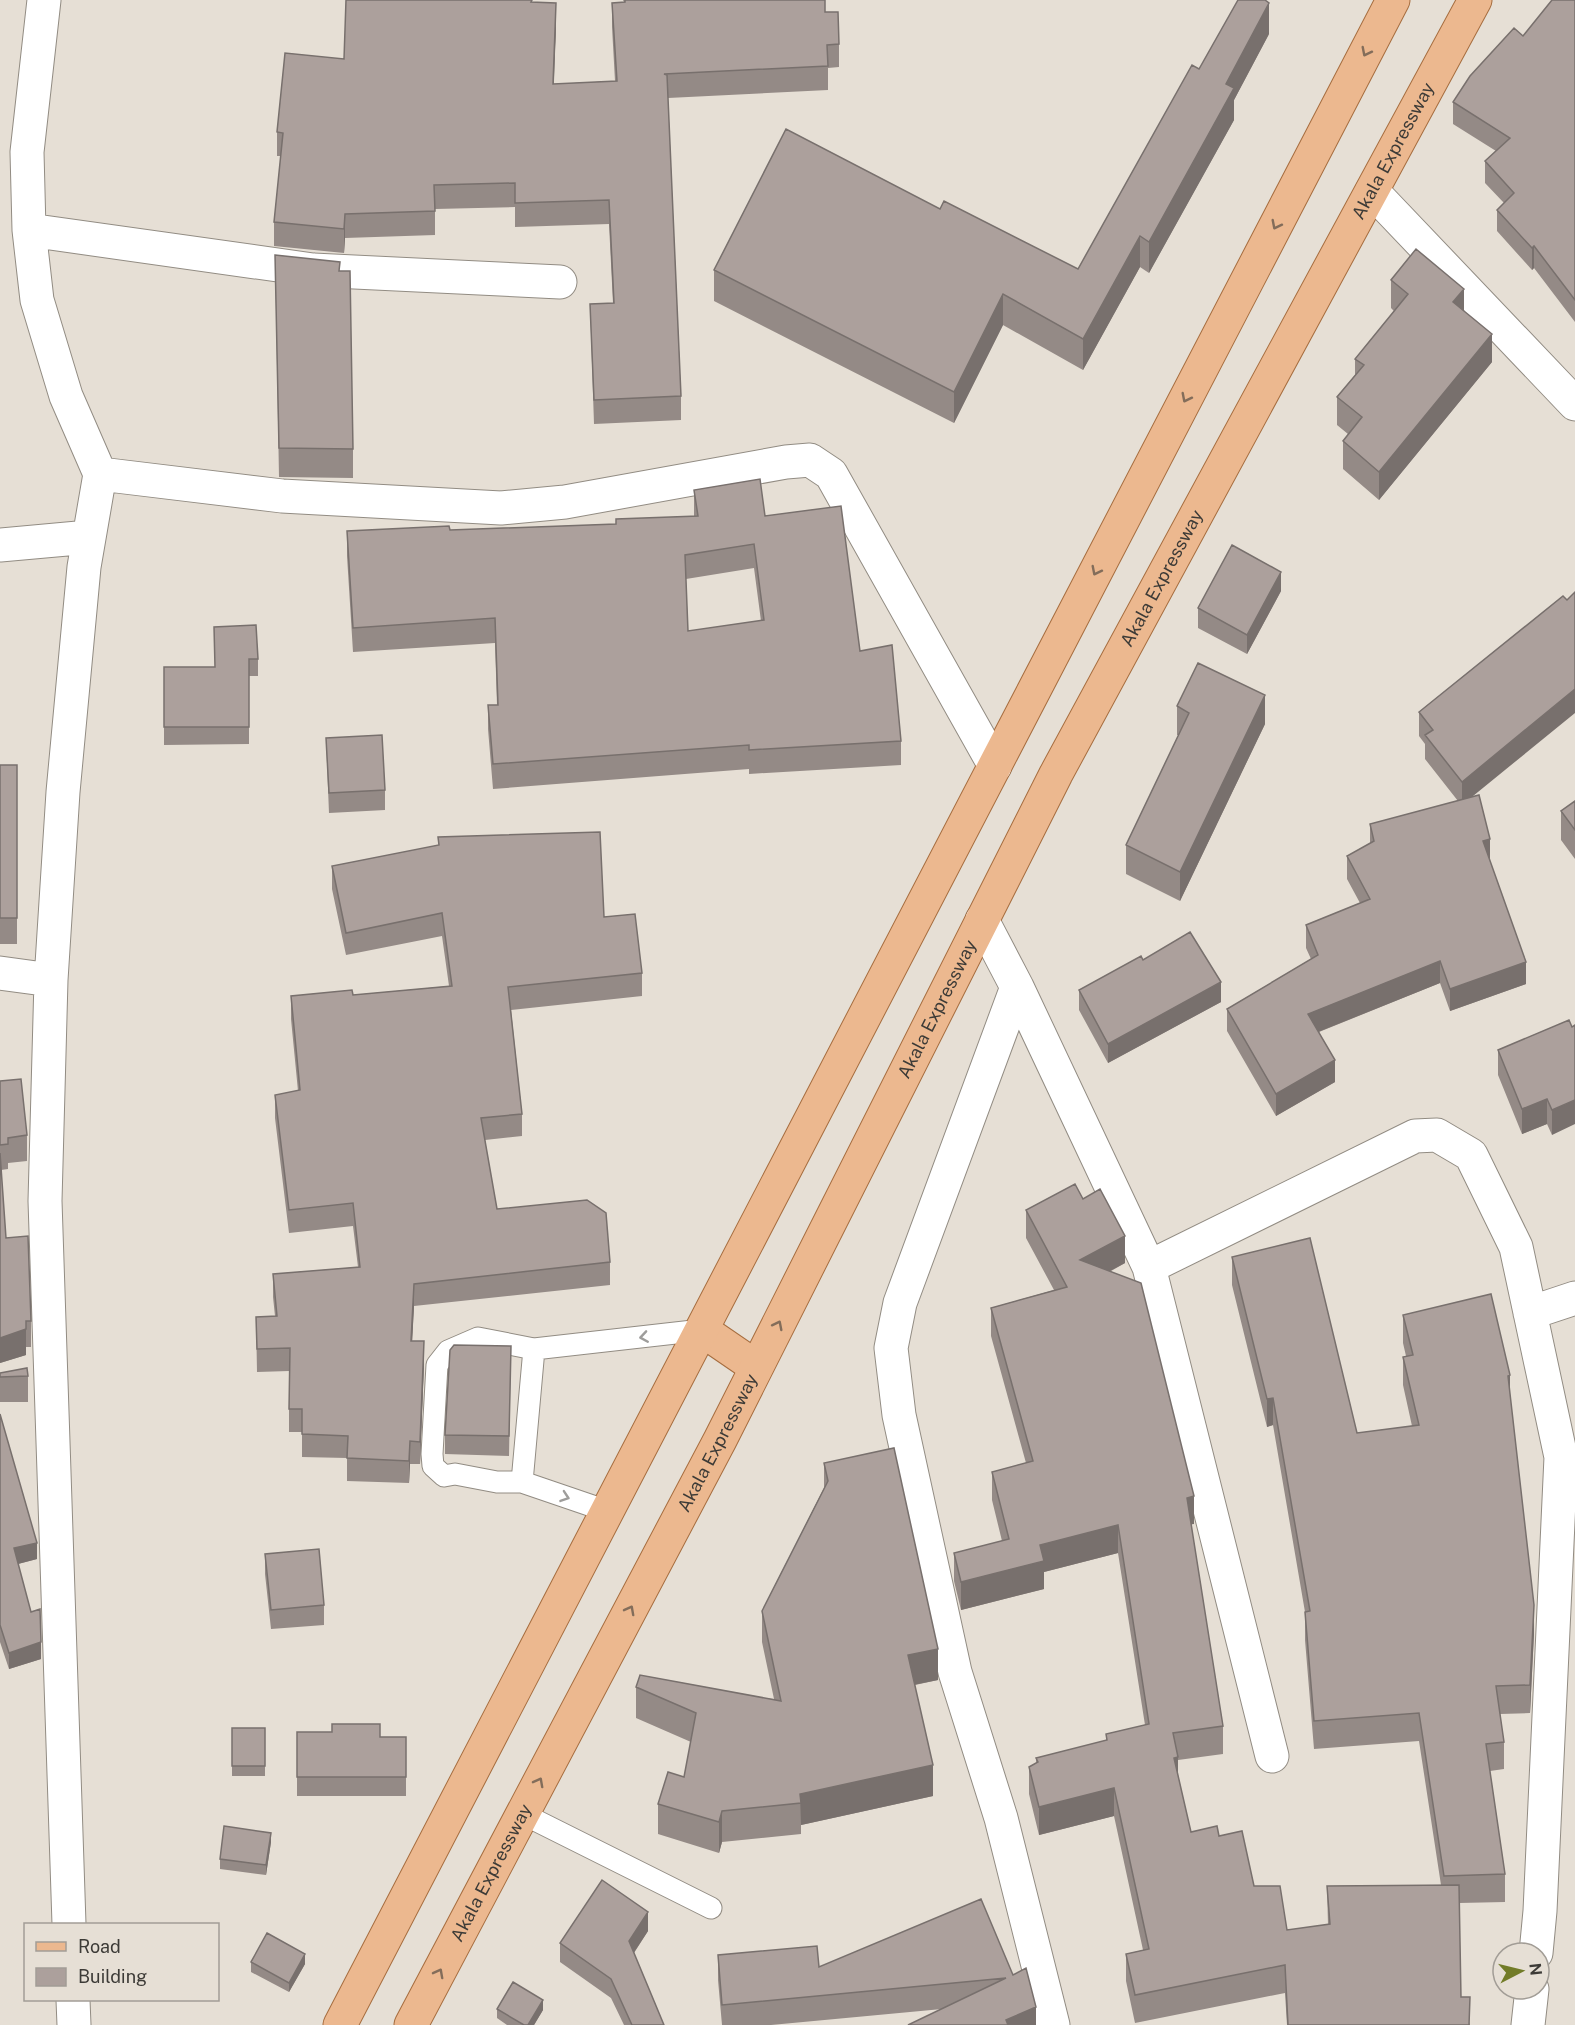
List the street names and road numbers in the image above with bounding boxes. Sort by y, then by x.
street label: Akala Expressway [1347,78,1439,223]
street label: Akala Expressway [1116,506,1207,650]
street label: Akala Expressway [893,936,981,1082]
street label: Akala Expressway [673,1370,762,1515]
street label: Akala Expressway [446,1800,536,1945]

